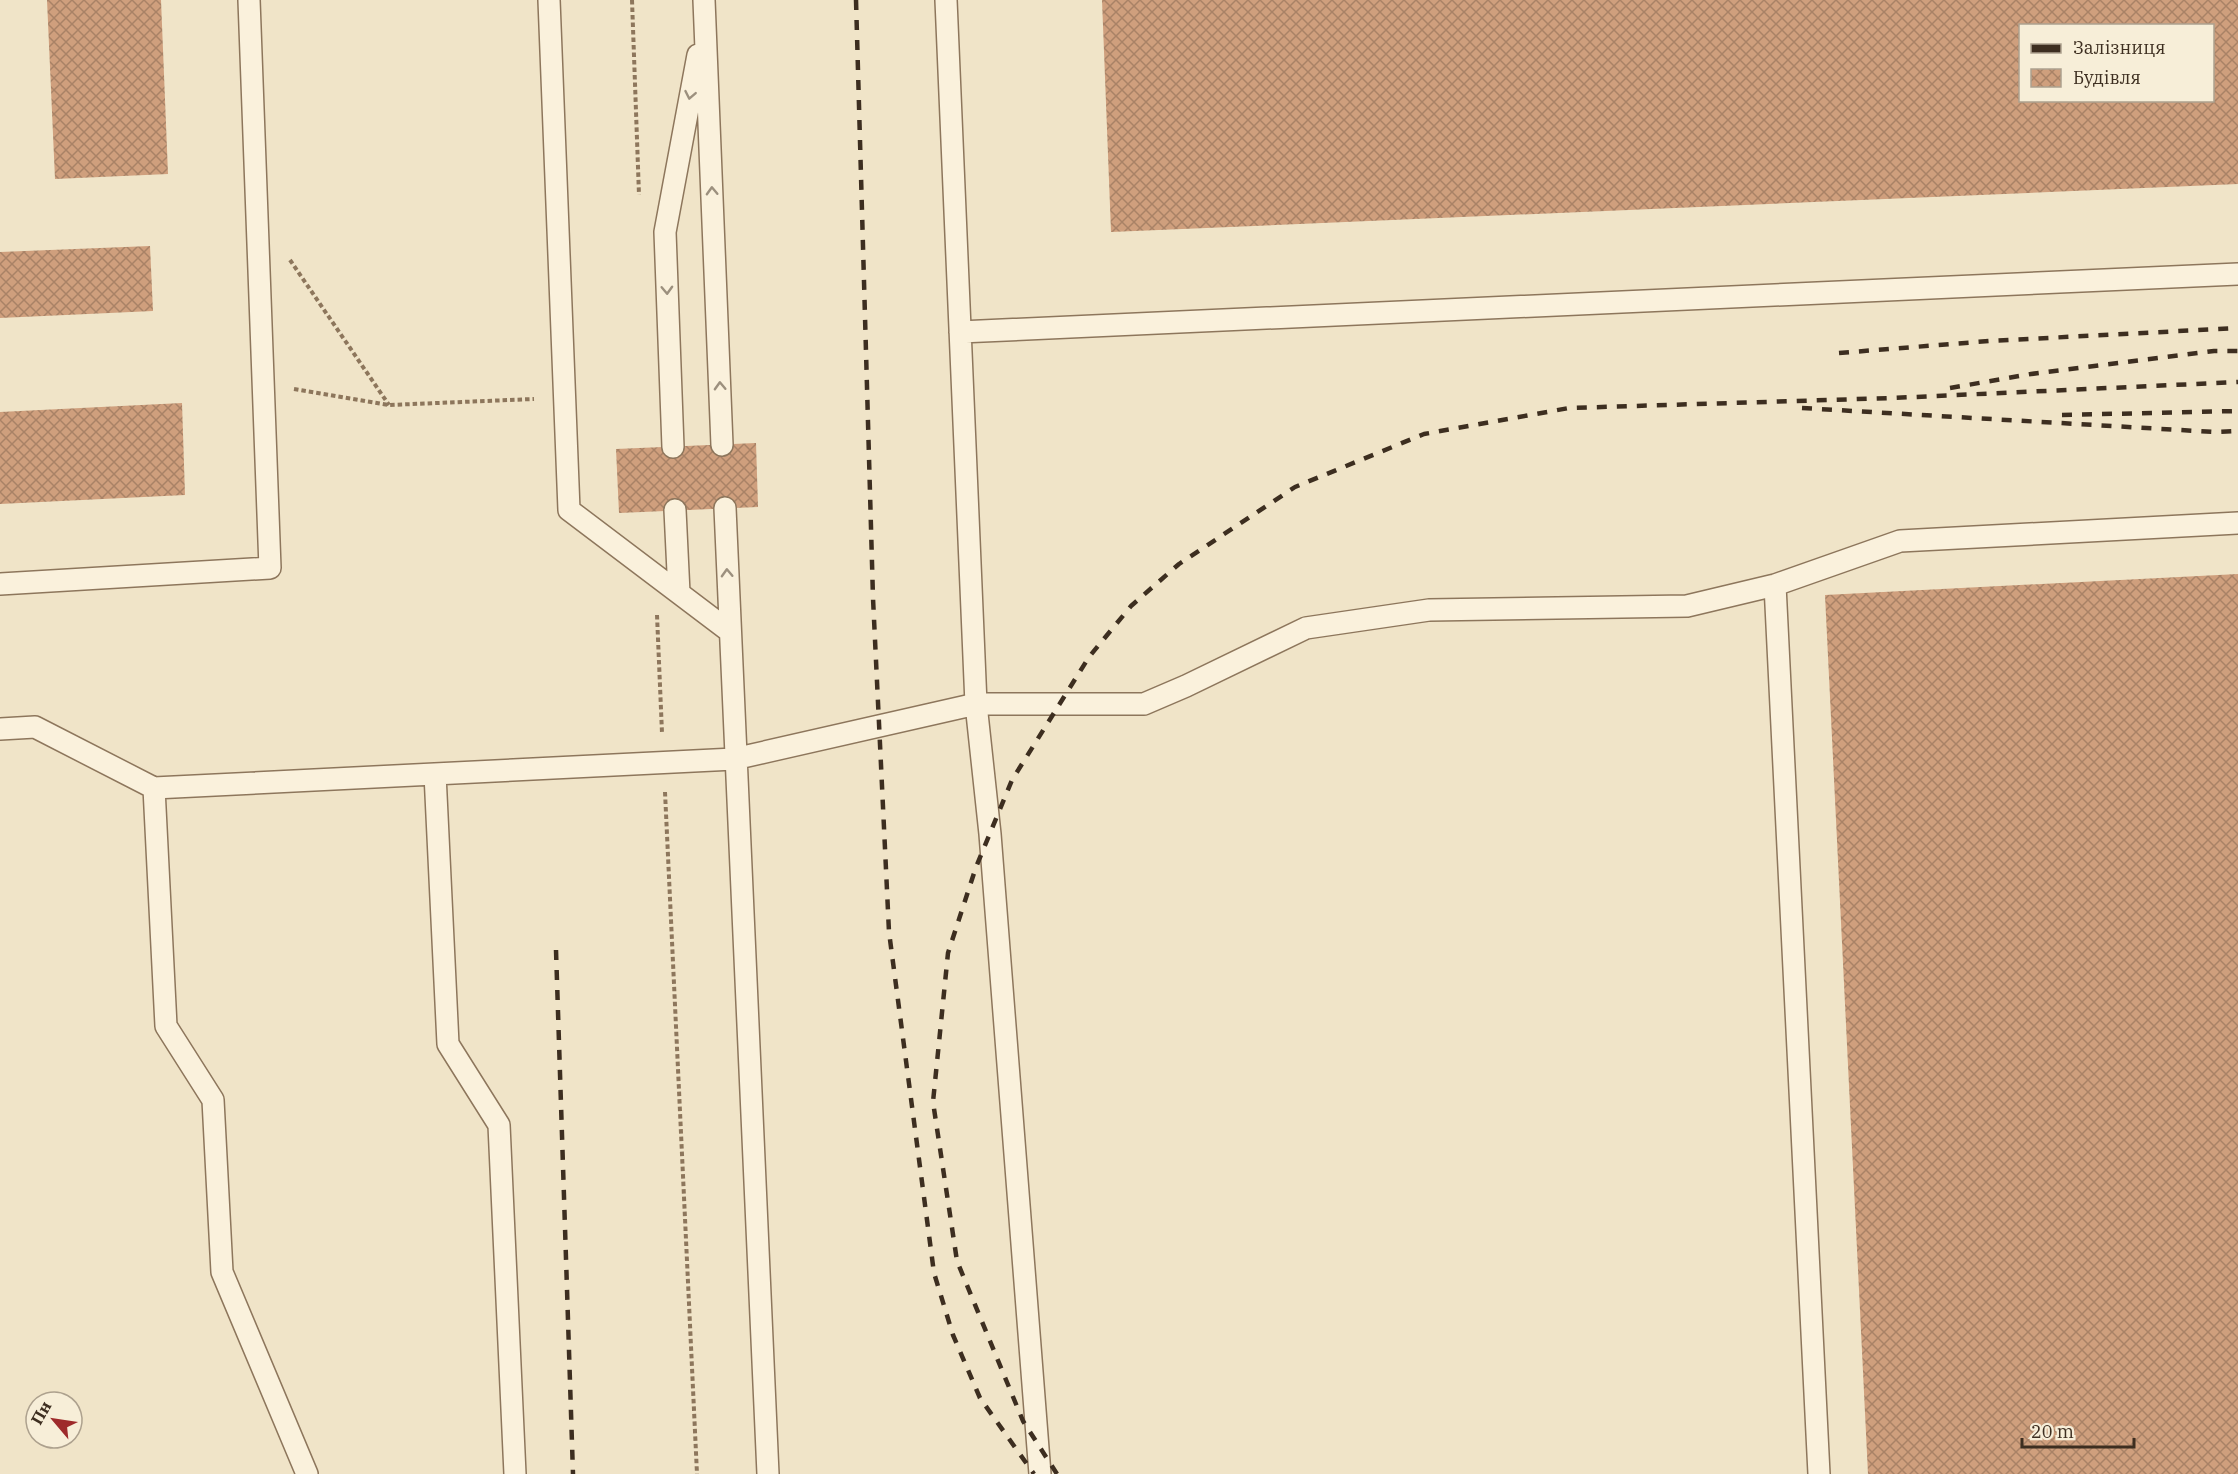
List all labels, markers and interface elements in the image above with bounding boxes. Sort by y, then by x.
legend [2019,24,2214,102]
text: Залізниця [2073,36,2166,59]
text: Будівля [2073,66,2141,89]
one-way arrow [685,90,697,99]
one-way arrow [706,187,718,196]
one-way arrow [660,286,673,295]
one-way arrow [713,382,726,391]
one-way arrow [720,568,733,577]
north arrow [24,1390,84,1450]
text: Пн [26,1397,55,1428]
scale bar [2022,1411,2134,1449]
text: 20 m [2031,1420,2074,1443]

